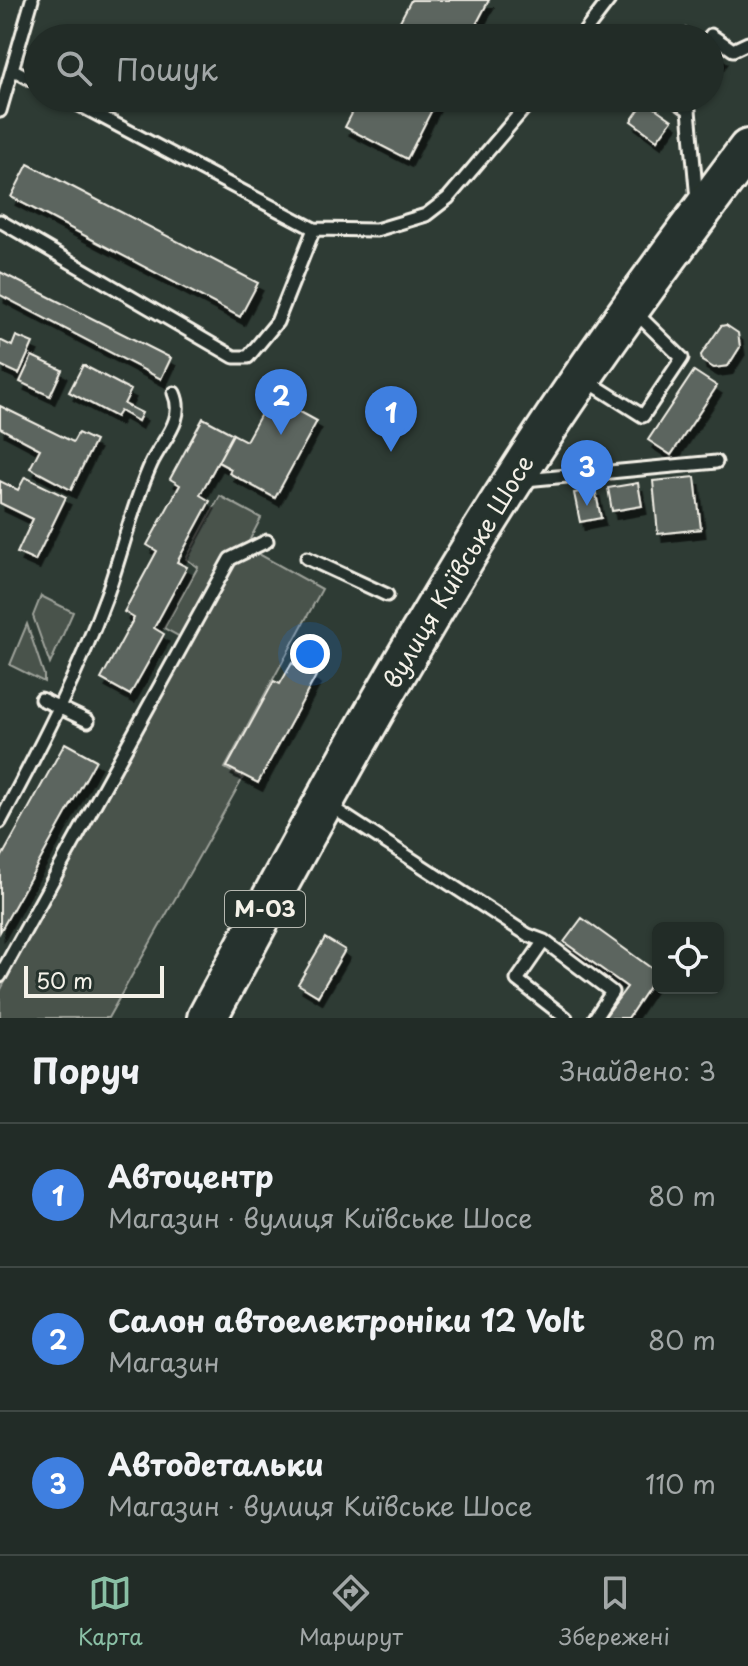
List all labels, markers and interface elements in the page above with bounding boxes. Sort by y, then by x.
search box [24,24,724,112]
icon: search [52,46,96,90]
text: Пошук [116,46,218,91]
pin: 2 [255,369,307,435]
pin: 1 [365,386,417,452]
pin: 3 [561,440,613,506]
street label: вулиця Київське Шосе [373,447,541,695]
your location [290,634,330,674]
road number: М-03 [225,891,305,927]
map controls [652,922,724,994]
button: locate [652,922,724,994]
scale bar [24,962,164,998]
text: 50 m [36,963,93,996]
text: Поруч [32,1044,140,1096]
text: Знайдено: 3 [560,1051,716,1090]
text: Автоцентр [108,1153,274,1198]
text: 1 [52,1176,64,1215]
text: 80 m [648,1176,716,1215]
text: Магазин · вулиця Київське Шосе [108,1198,532,1237]
text: Салон автоелектроніки 12 Volt [108,1297,585,1342]
text: 2 [49,1320,67,1359]
text: 80 m [648,1320,716,1359]
text: Магазин [108,1342,219,1381]
text: Автодетальки [108,1441,324,1486]
text: 3 [49,1464,67,1503]
text: 110 m [645,1464,716,1503]
text: Магазин · вулиця Київське Шосе [108,1486,532,1525]
tab: Карта [78,1571,143,1652]
tab: Маршрут [299,1571,403,1652]
tab: Збережені [559,1571,670,1652]

